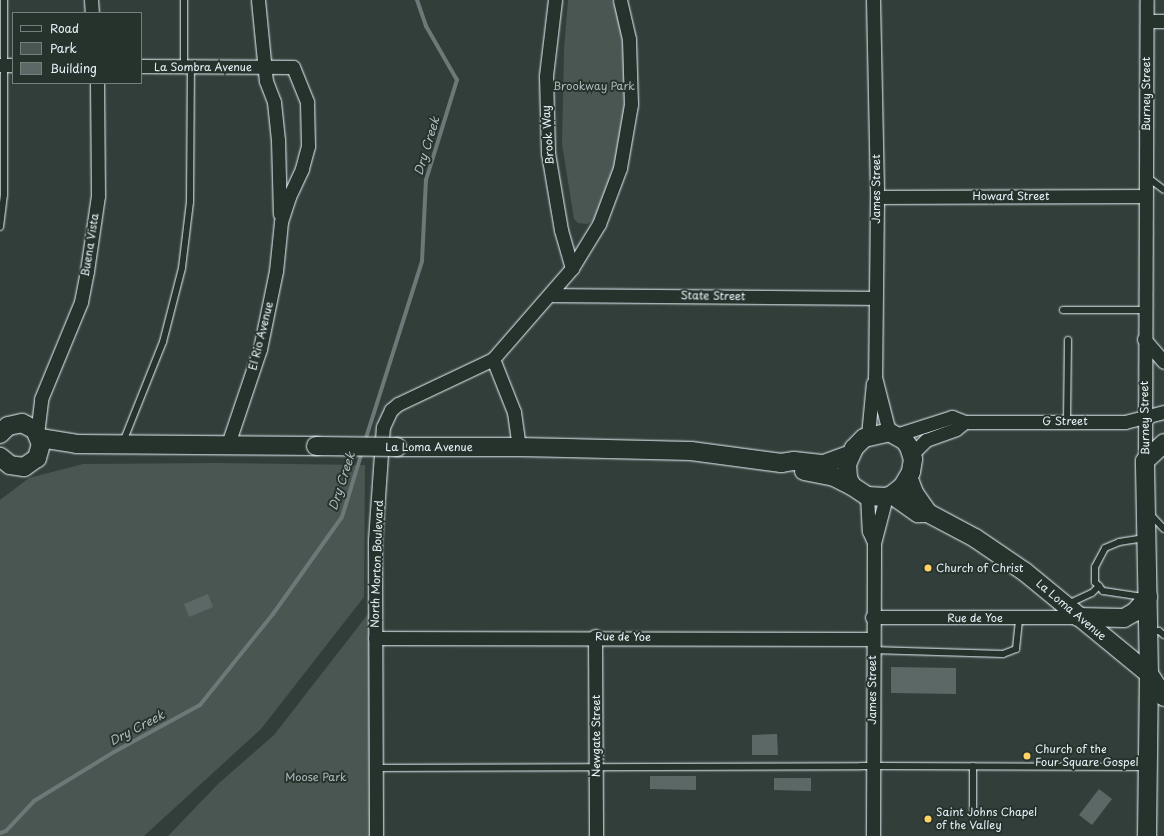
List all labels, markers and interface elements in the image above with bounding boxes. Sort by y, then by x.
legend [12,12,142,84]
text: Road [50,19,79,37]
text: Park [50,39,77,57]
street label: Burney Street [1139,57,1153,131]
text: Building [50,59,97,77]
street label: La Sombra Avenue [154,60,252,74]
park label: Brookway Park [553,79,635,93]
street label: Brook Way [539,105,557,165]
water label: Dry Creek [411,115,443,177]
street label: James Street [869,154,883,224]
street label: Howard Street [972,189,1050,203]
street label: Buena Vista [78,212,102,278]
street label: State Street [680,289,746,303]
street label: El Rio Avenue [246,300,276,372]
street label: Burney Street [1138,380,1152,456]
street label: G Street [1042,414,1088,428]
street label: La Loma Avenue [386,440,472,454]
water label: Dry Creek [326,450,358,512]
street label: North Morton Boulevard [368,499,386,629]
place label: Church of Christ [936,561,1023,575]
marker: Church of Christ [923,563,933,573]
street label: La Loma Avenue [1034,577,1108,643]
street label: Rue de Yoe [946,611,1004,625]
street label: Rue de Yoe [594,630,652,644]
street label: James Street [865,655,879,725]
street label: Newgate Street [589,695,603,777]
water label: Dry Creek [107,707,167,749]
place label: Church of the Four Square Gospel [1035,743,1139,769]
marker: Church of the Four Square Gospel [1022,751,1032,761]
park label: Moose Park [285,770,347,784]
place label: Saint Johns Chapel of the Valley [936,806,1038,832]
marker: Saint Johns Chapel of the Valley [923,814,933,824]

